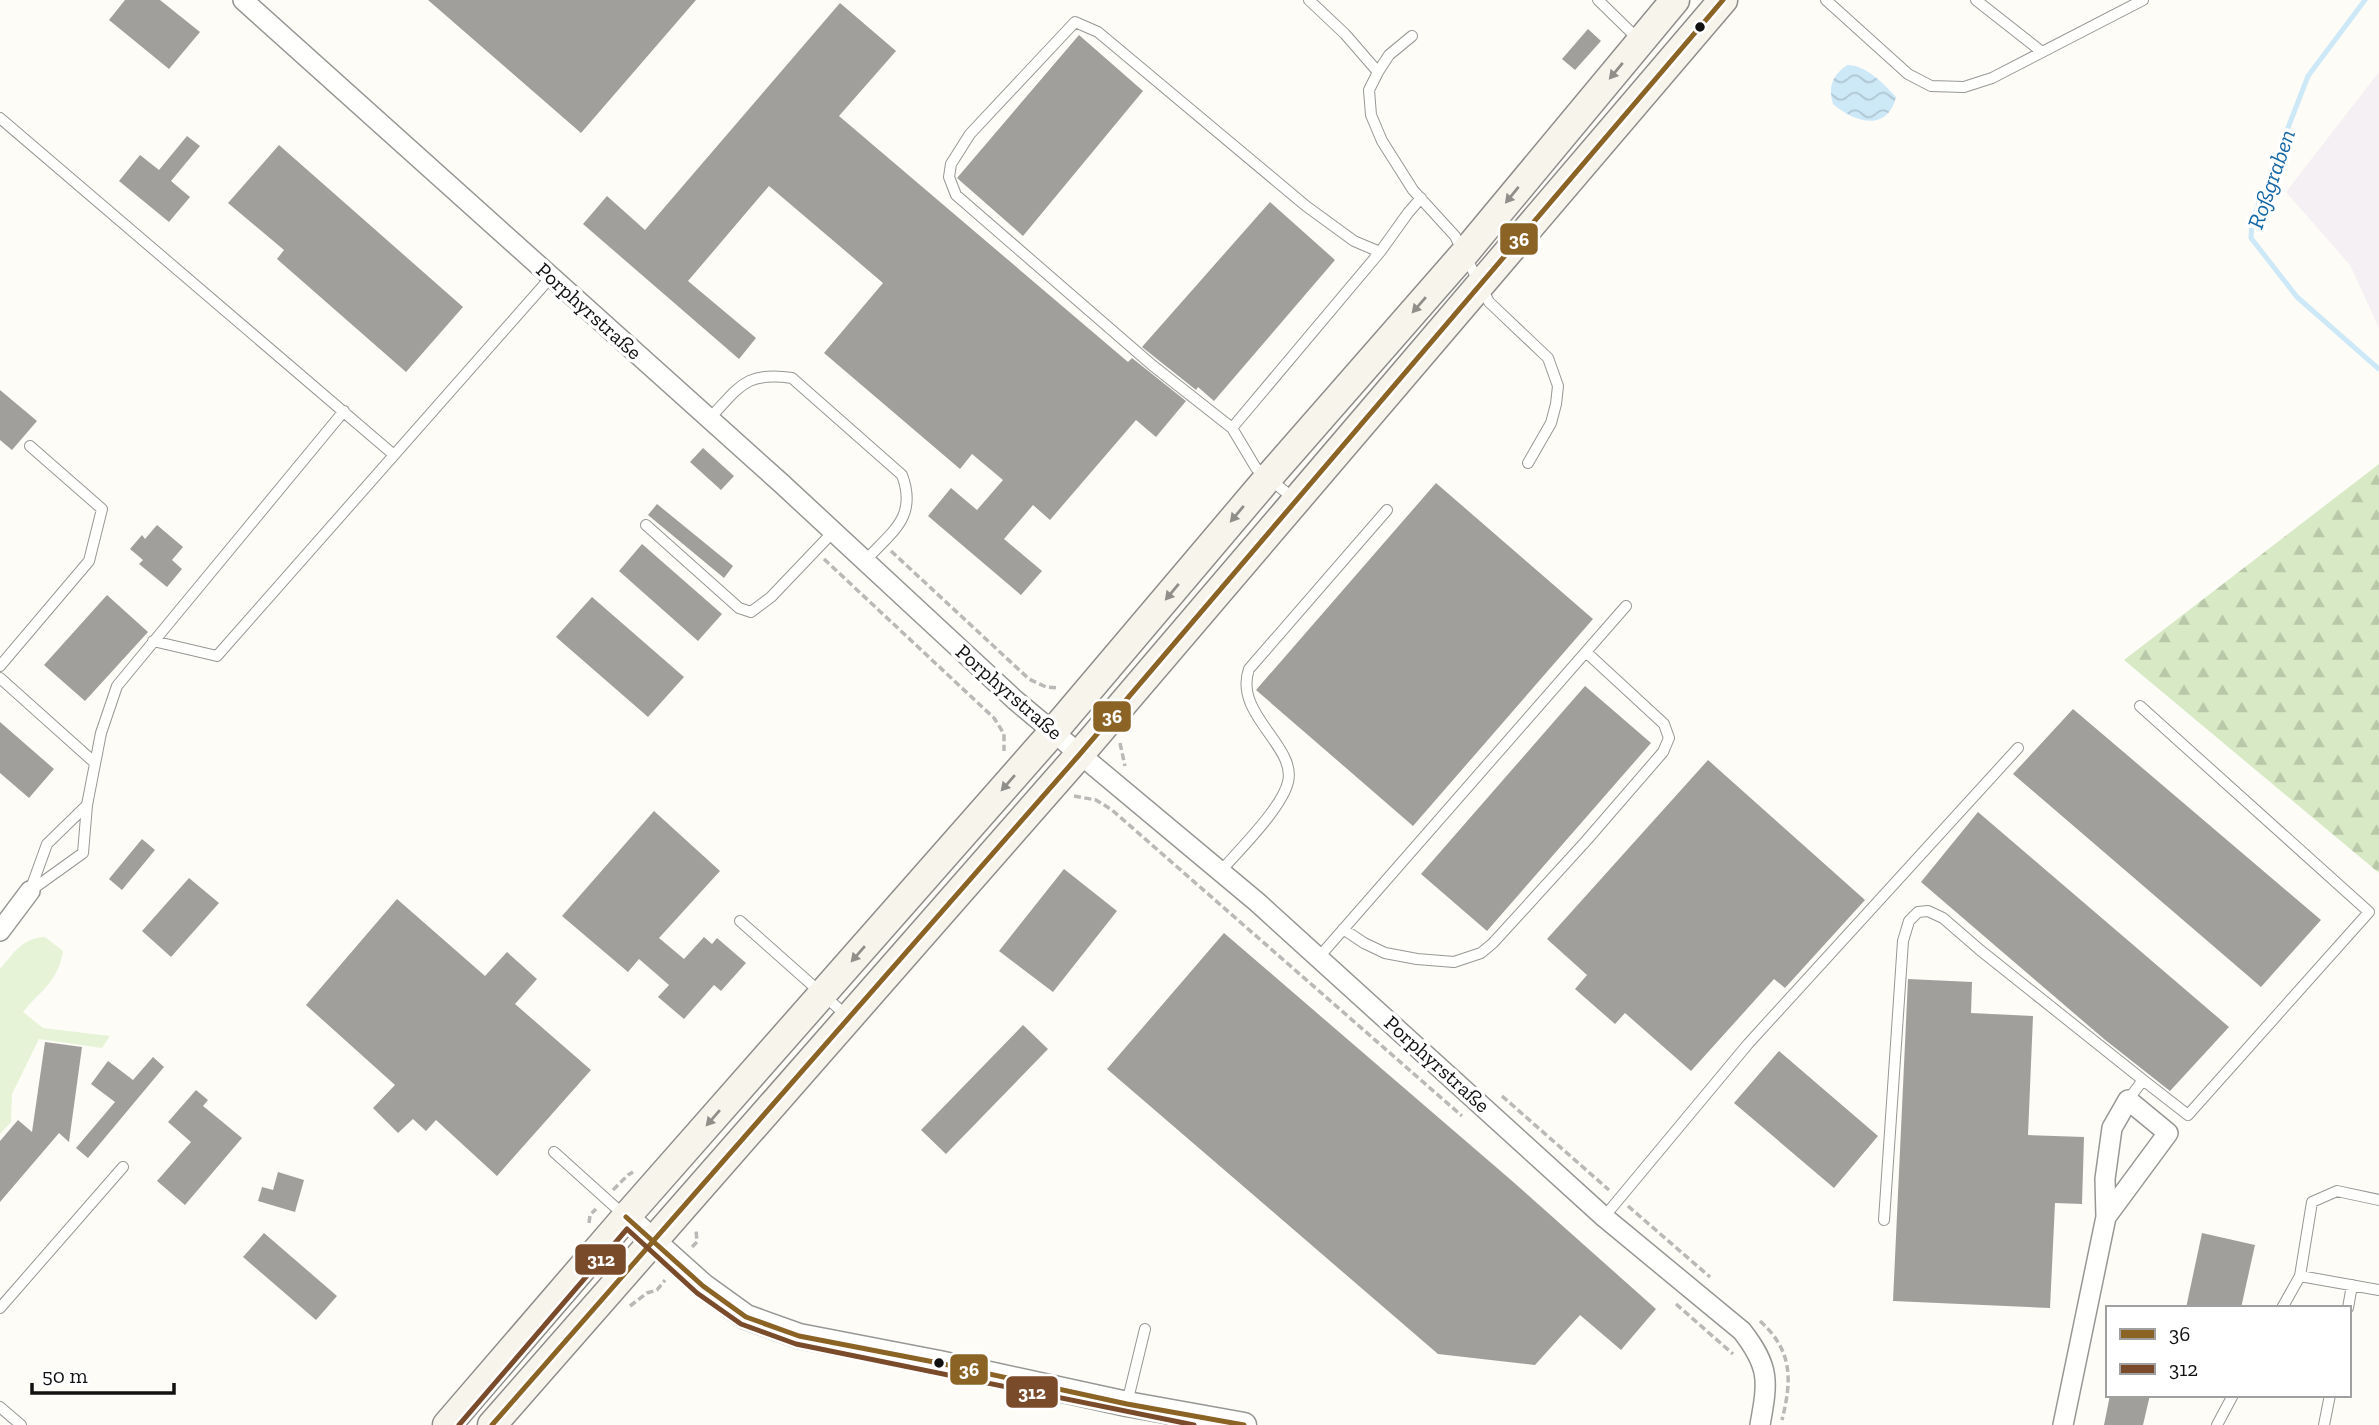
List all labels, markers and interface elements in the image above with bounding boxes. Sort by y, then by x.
unlabelled marker [1693,20,1707,34]
one-way arrow [1608,62,1624,80]
water label: Roßgraben [2241,126,2301,232]
one-way arrow [1505,187,1520,204]
line badge: 36 [1499,222,1539,256]
text: 36 [1509,228,1529,251]
street label: Porphyrstraße [532,257,647,365]
one-way arrow [1412,297,1427,314]
one-way arrow [1230,505,1245,523]
one-way arrow [1165,583,1180,600]
street label: Porphyrstraße [951,639,1068,745]
line badge: 36 [1092,700,1132,733]
text: 36 [1102,705,1122,728]
one-way arrow [1000,774,1016,792]
one-way arrow [851,945,866,962]
street label: Porphyrstraße [1380,1010,1495,1118]
one-way arrow [706,1109,721,1126]
line badge: 312 [574,1243,627,1276]
text: 312 [587,1248,615,1271]
legend [2106,1306,2351,1397]
text: 36 [2169,1321,2190,1346]
scale bar [32,1352,173,1396]
line badge: 36 [949,1353,989,1386]
unlabelled marker [932,1356,946,1370]
text: 312 [2169,1356,2198,1381]
text: 36 [959,1358,979,1381]
text: 50 m [42,1363,88,1388]
line badge: 312 [1005,1375,1059,1409]
text: 312 [1018,1381,1046,1404]

